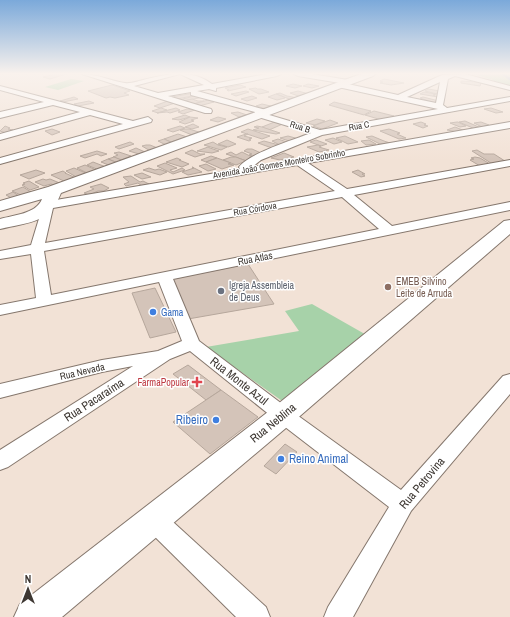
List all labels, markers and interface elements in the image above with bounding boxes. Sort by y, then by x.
street label: Rua B [288,118,312,136]
street label: Rua C [348,118,370,134]
street label: Avenida João Gomes Monteiro Sobrinho [211,146,346,182]
street label: Rua Córdova [233,199,277,219]
street label: Rua Atlas [237,249,274,268]
place label: EMEB Silvino Leite de Arruda [396,275,453,300]
place label: Igreja Assembleia de Deus [229,279,295,304]
marker: EMEB Silvino Leite de Arruda [383,282,393,292]
marker: Igreja Assembleia de Deus [216,286,226,296]
place label: Gama [161,306,184,319]
marker: Gama [148,307,158,317]
street label: Rua Monte Azul [207,353,271,409]
street label: Rua Nevada [58,360,106,383]
street label: Rua Pacaraíma [61,374,127,425]
place label: FarmaPopular [137,376,189,389]
marker: FarmaPopular [192,377,202,387]
street label: Rua Neblina [247,399,300,446]
place label: Ribeiro [176,412,208,428]
marker: Ribeiro [211,415,221,425]
place label: Reino Animal [289,451,348,467]
street label: Rua Petrovina [396,453,449,512]
marker: Reino Animal [276,454,286,464]
north arrow [8,569,48,609]
text: N [25,572,31,586]

